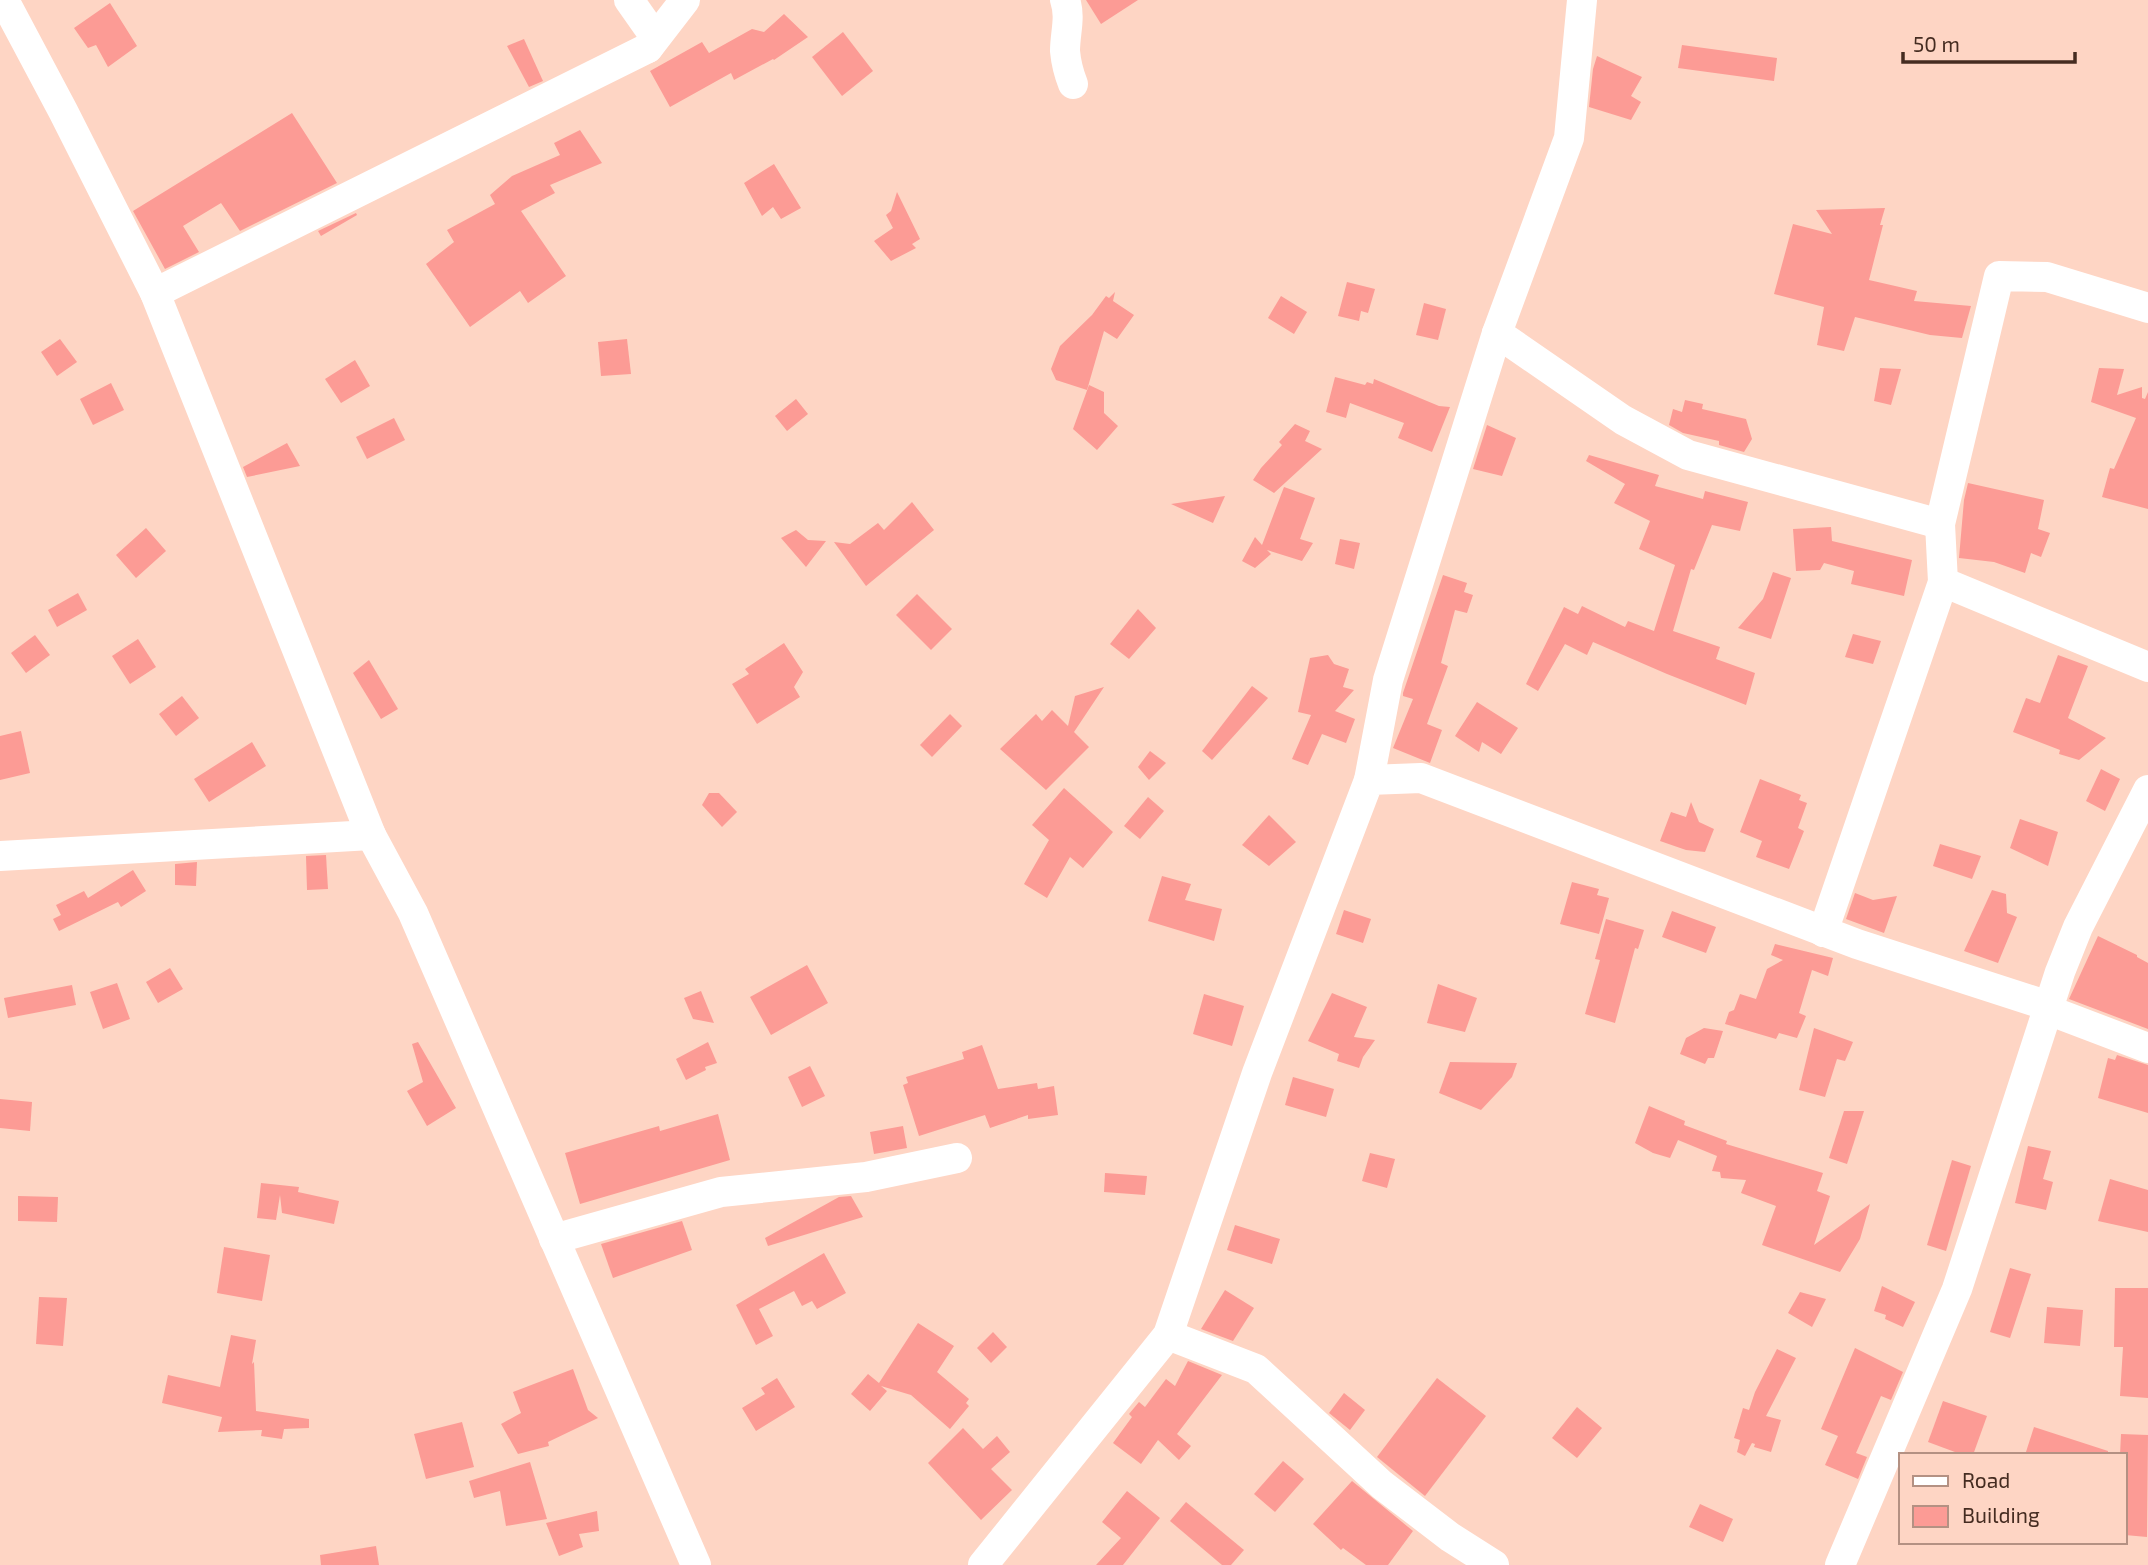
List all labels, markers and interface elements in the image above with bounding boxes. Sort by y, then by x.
scale bar [1903,21,2074,65]
text: 50 m [1913,31,1960,56]
legend [1899,1453,2127,1544]
text: Road [1962,1467,2010,1492]
text: Building [1962,1502,2040,1527]

